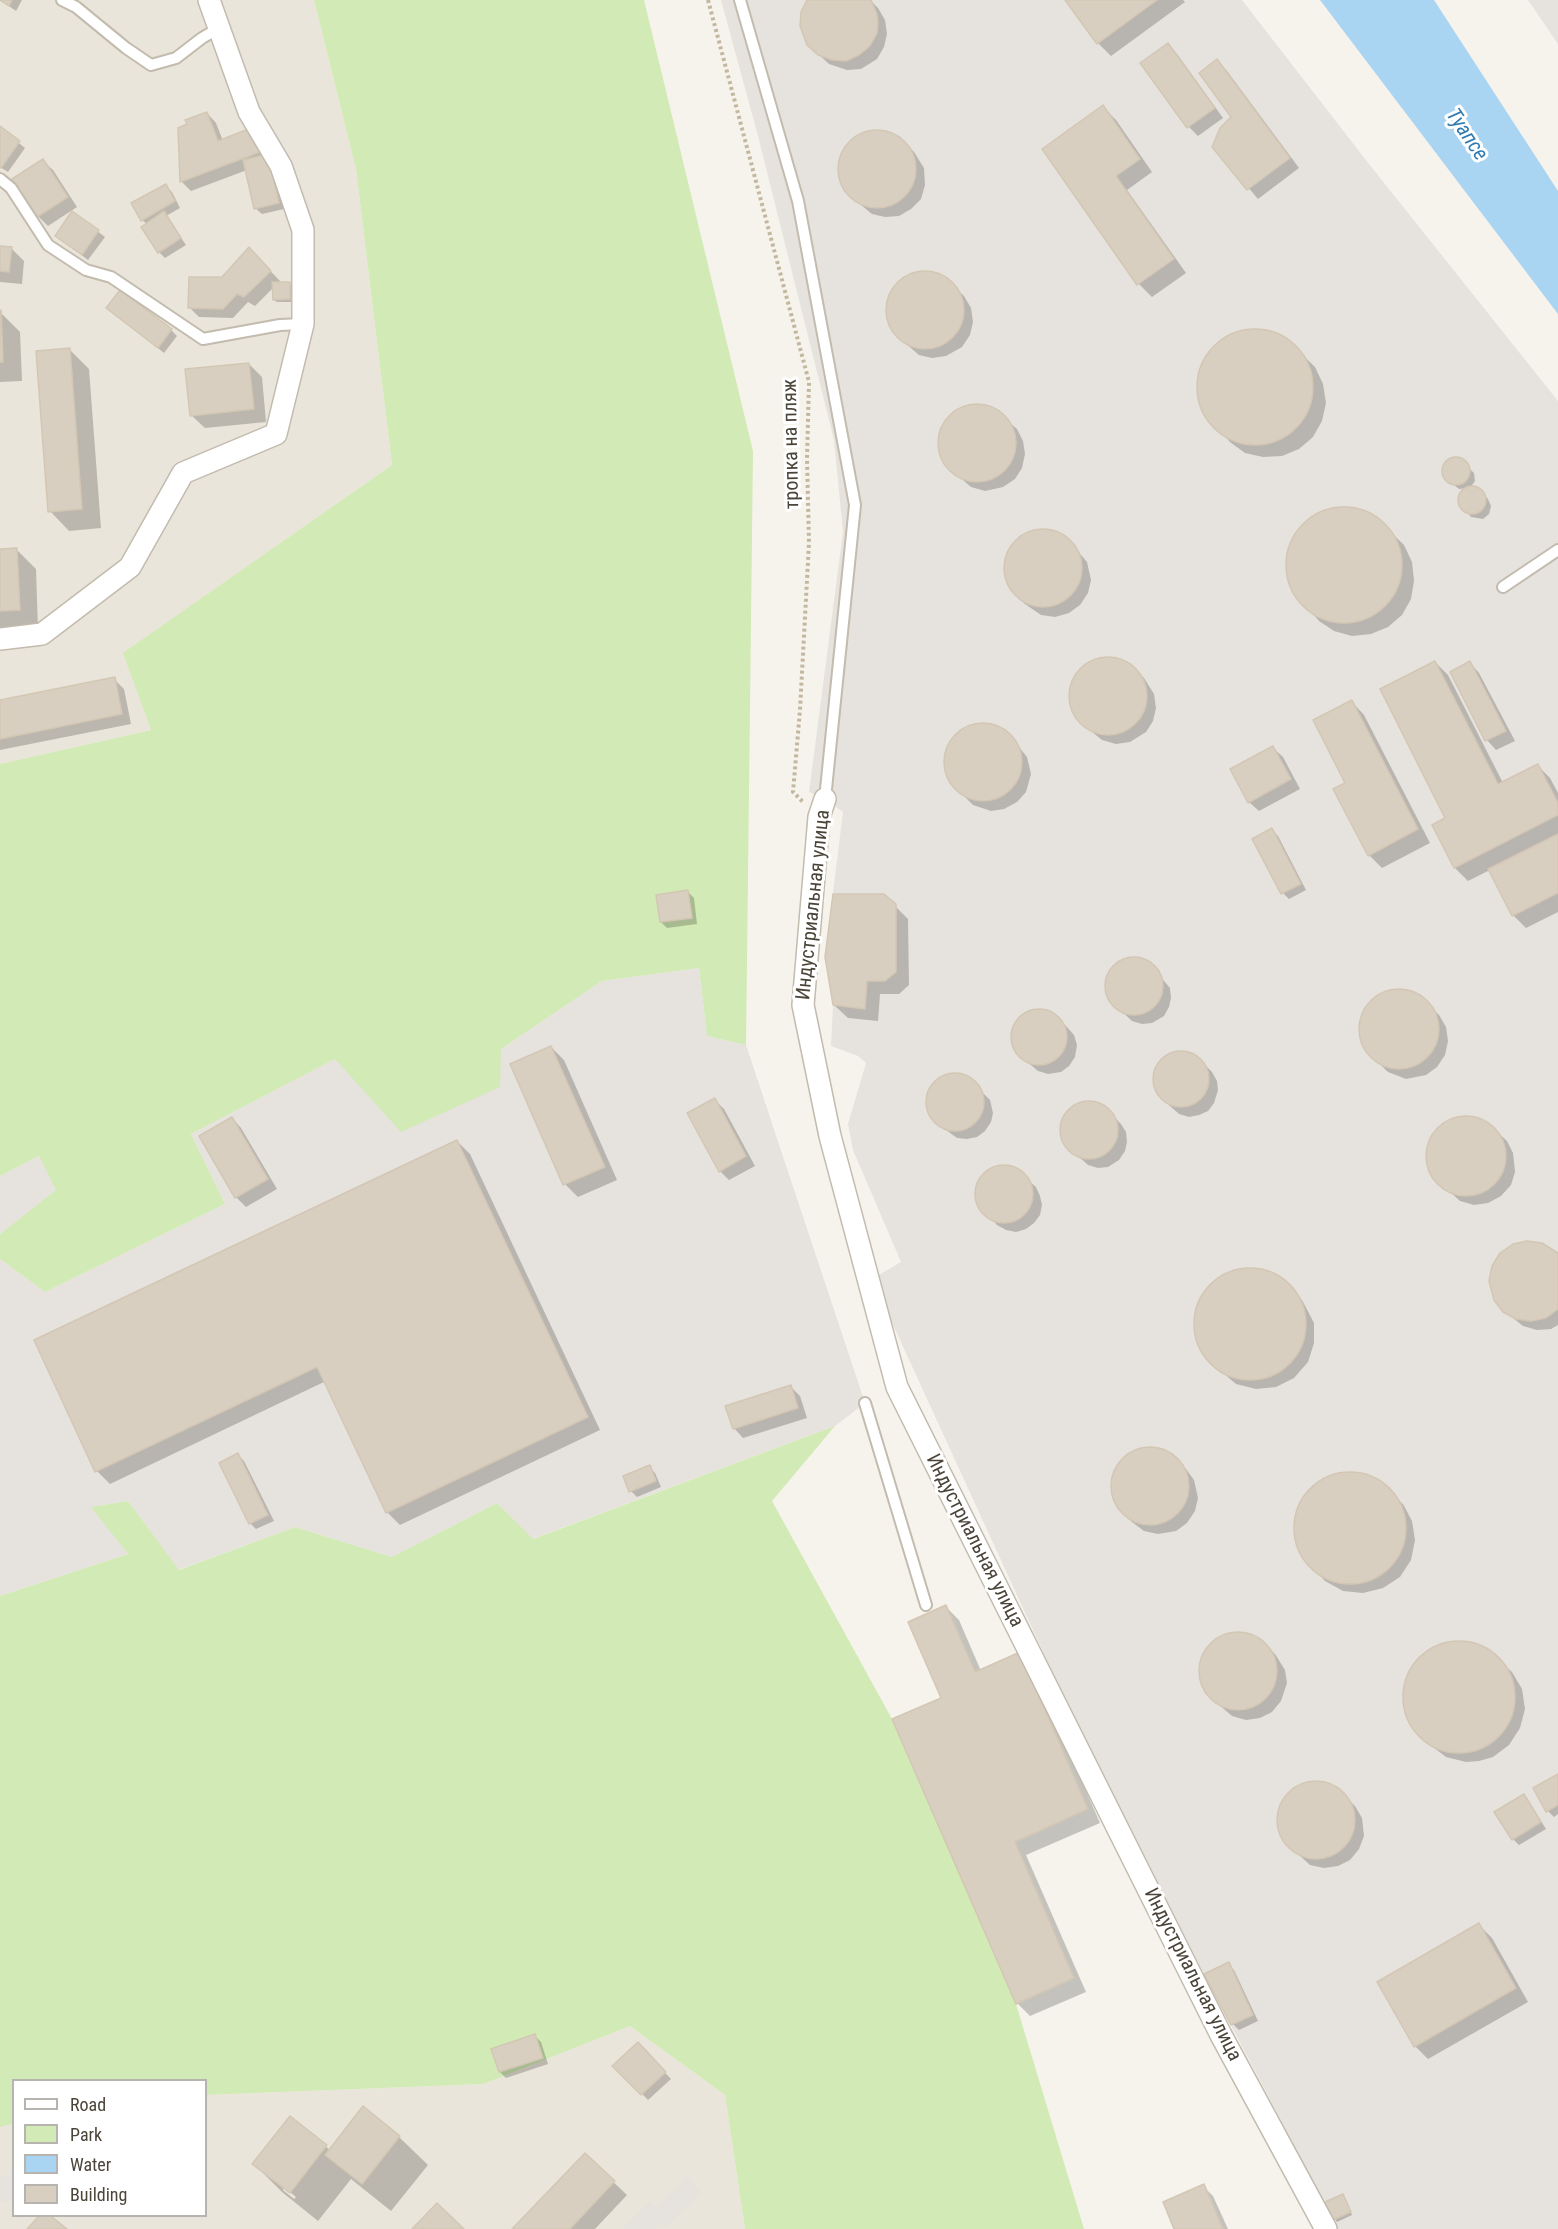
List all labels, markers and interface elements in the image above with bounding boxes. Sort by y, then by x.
water label: Туапсе [1440,104,1492,166]
street label: тропка на пляж [779,379,805,509]
street label: Индустриальная улица [792,809,836,1001]
street label: Индустриальная улица [920,1450,1028,1632]
street label: Индустриальная улица [1138,1884,1246,2066]
legend [12,2079,207,2217]
text: Road [70,2094,106,2115]
text: Park [70,2124,102,2145]
text: Water [70,2154,111,2175]
text: Building [70,2184,127,2205]

